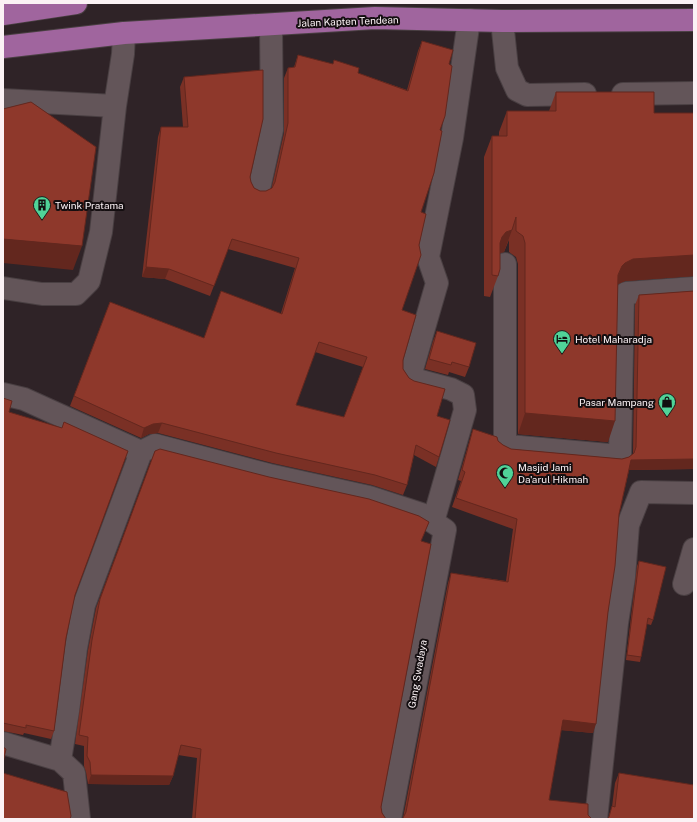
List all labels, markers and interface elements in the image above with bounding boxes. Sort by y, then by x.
street label: Jalan Kapten Tendean [297,13,399,29]
building icon: Twink Pratama [32,195,52,220]
place label: Twink Pratama [55,199,124,211]
hotel icon: Hotel Maharadja [552,329,572,354]
place label: Hotel Maharadja [575,333,652,345]
shop icon: Pasar Mampang [657,392,677,417]
place label: Pasar Mampang [579,396,654,408]
place label: Masjid Jami Da'arul Hikmah [518,461,589,485]
mosque icon: Masjid Jami Da'arul Hikmah [495,463,515,488]
street label: Gang Swadaya [405,639,429,709]

